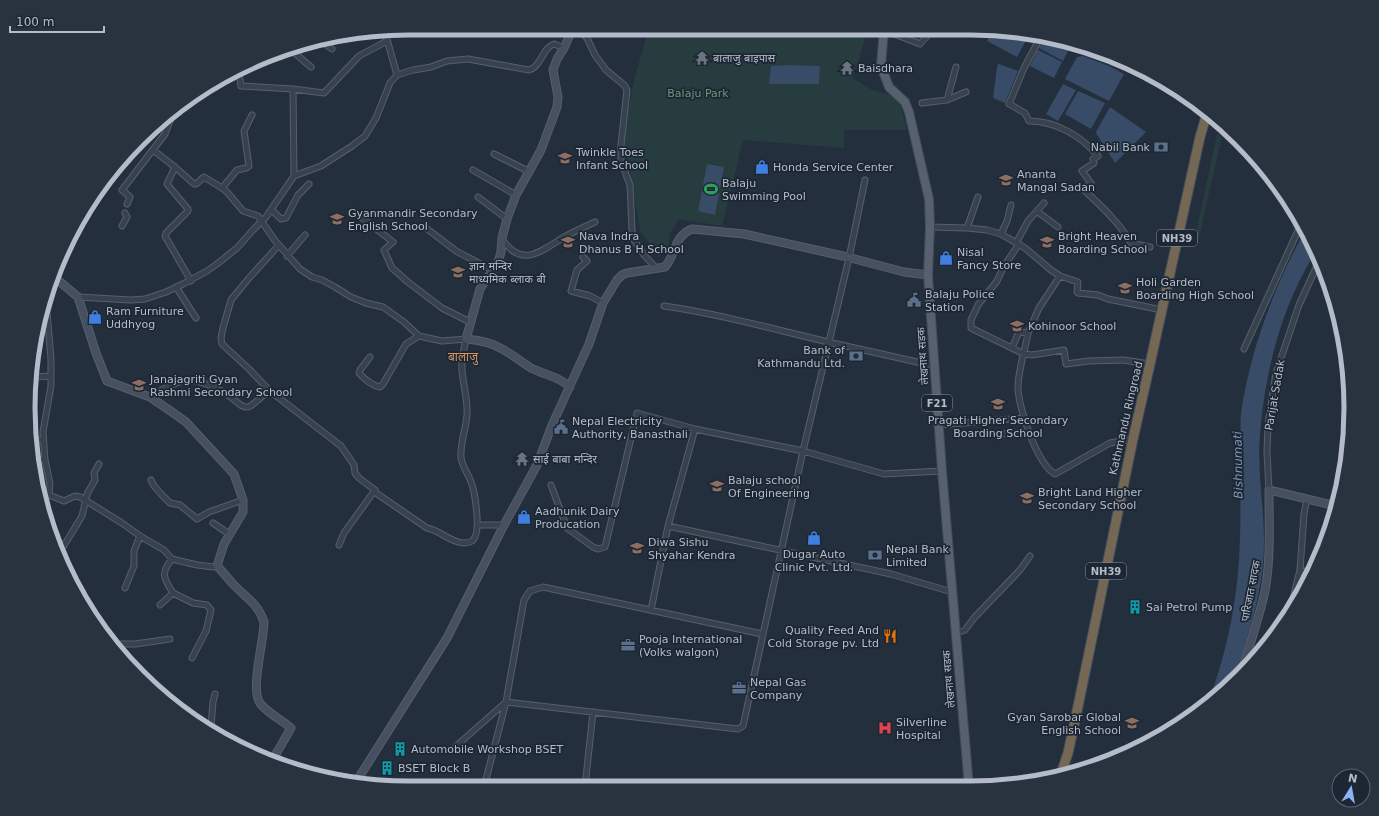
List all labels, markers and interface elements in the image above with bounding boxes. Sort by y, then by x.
scale bar [10,8,104,34]
text: 100 m [16,15,54,29]
temple icon: बालाजु बाइपास [694,50,710,66]
place label: बालाजु बाइपास [713,52,776,65]
temple icon: Baisdhara [839,60,855,76]
place label: Baisdhara [858,62,913,75]
park label: Balaju Park [667,87,729,100]
bank icon: Nabil Bank [1153,139,1169,155]
place label: Nabil Bank [1091,141,1151,154]
place label: Twinkle Toes Infant School [575,146,648,172]
school or university icon: Twinkle Toes Infant School [557,150,573,166]
shop icon: Honda Service Center [754,159,770,175]
place label: Honda Service Center [773,161,894,174]
place label: Ananta Mangal Sadan [1017,168,1095,194]
school or university icon: Ananta Mangal Sadan [998,172,1014,188]
place label: Balaju Swimming Pool [722,177,806,203]
sports icon: Balaju Swimming Pool [703,181,719,197]
place label: Gyanmandir Secondary English School [348,207,478,233]
school or university icon: Gyanmandir Secondary English School [329,211,345,227]
place label: Nava Indra Dhanus B H School [579,230,684,256]
place label: Bright Heaven Boarding School [1058,230,1147,256]
road number: NH39 [1157,230,1197,246]
school or university icon: Nava Indra Dhanus B H School [560,234,576,250]
school or university icon: Bright Heaven Boarding School [1039,234,1055,250]
place label: Nisal Fancy Store [957,246,1021,272]
shop icon: Nisal Fancy Store [938,250,954,266]
place label: ज्ञान मन्दिर माध्यमिक ब्लाक बी [469,260,546,286]
school or university icon: ज्ञान मन्दिर माध्यमिक ब्लाक बी [450,264,466,280]
place label: Holi Garden Boarding High School [1136,276,1254,302]
school or university icon: Holi Garden Boarding High School [1117,280,1133,296]
place label: Balaju Police Station [925,288,995,314]
public building icon: Balaju Police Station [906,292,922,308]
place label: Ram Furniture Uddhyog [106,305,184,331]
shop icon: Ram Furniture Uddhyog [87,309,103,325]
school or university icon: Kohinoor School [1009,318,1025,334]
place label: Kohinoor School [1028,320,1116,333]
street label: लेखनाथ सडक [914,326,931,385]
place label: Bank of Kathmandu Ltd. [757,344,846,370]
bank icon: Bank of Kathmandu Ltd. [848,348,864,364]
district label: बालाजु [448,350,479,365]
street label: Parijat Sadak [1262,358,1288,432]
street label: Kathmandu Ringroad [1107,360,1145,476]
place label: Janajagriti Gyan Rashmi Secondary School [149,373,292,399]
school or university icon: Janajagriti Gyan Rashmi Secondary School [131,377,147,393]
road number: F21 [922,395,952,411]
school or university icon: Pragati Higher Secondary Boarding School [990,396,1006,412]
place label: Pragati Higher Secondary Boarding School [928,414,1069,440]
place label: Nepal Electricity Authority, Banasthali [572,415,688,441]
public building icon: Nepal Electricity Authority, Banasthali [553,419,569,435]
water label: Bishnumati [1230,430,1246,499]
temple icon: साई बाबा मन्दिर [514,451,530,467]
place label: साई बाबा मन्दिर [533,453,598,466]
place label: Balaju school Of Engineering [728,474,810,500]
school or university icon: Balaju school Of Engineering [709,478,725,494]
place label: Bright Land Higher Secondary School [1038,486,1142,512]
school or university icon: Bright Land Higher Secondary School [1019,490,1035,506]
place label: Aadhunik Dairy Producation [535,505,620,531]
shop icon: Aadhunik Dairy Producation [516,509,532,525]
shop icon: Dugar Auto Clinic Pvt. Ltd. [806,530,822,546]
place label: Diwa Sishu Shyahar Kendra [648,536,736,562]
school or university icon: Diwa Sishu Shyahar Kendra [629,540,645,556]
place label: Nepal Bank Limited [886,543,950,569]
bank icon: Nepal Bank Limited [867,547,883,563]
place label: Dugar Auto Clinic Pvt. Ltd. [775,548,853,574]
street label: पारिजात सादक [1239,559,1263,623]
road number: NH39 [1086,563,1126,579]
building icon: Sai Petrol Pump [1127,599,1143,615]
place label: Sai Petrol Pump [1146,601,1232,614]
place label: Quality Feed And Cold Storage pv. Ltd [767,624,879,650]
restaurant icon: Quality Feed And Cold Storage pv. Ltd [882,628,898,644]
place label: Pooja International (Volks walgon) [639,633,742,659]
office icon: Pooja International (Volks walgon) [620,637,636,653]
street label: लेखनाथ सडक [940,649,958,708]
place label: Nepal Gas Company [750,676,807,702]
office icon: Nepal Gas Company [731,680,747,696]
place label: Gyan Sarobar Global English School [1007,711,1121,737]
school or university icon: Gyan Sarobar Global English School [1124,715,1140,731]
place label: Silverline Hospital [896,716,947,742]
hospital icon: Silverline Hospital [877,720,893,736]
building icon: Automobile Workshop BSET [392,741,408,757]
place label: Automobile Workshop BSET [411,743,563,756]
building icon: BSET Block B [379,760,395,776]
place label: BSET Block B [398,762,470,775]
north arrow [1331,768,1371,808]
text: N [1347,771,1359,786]

